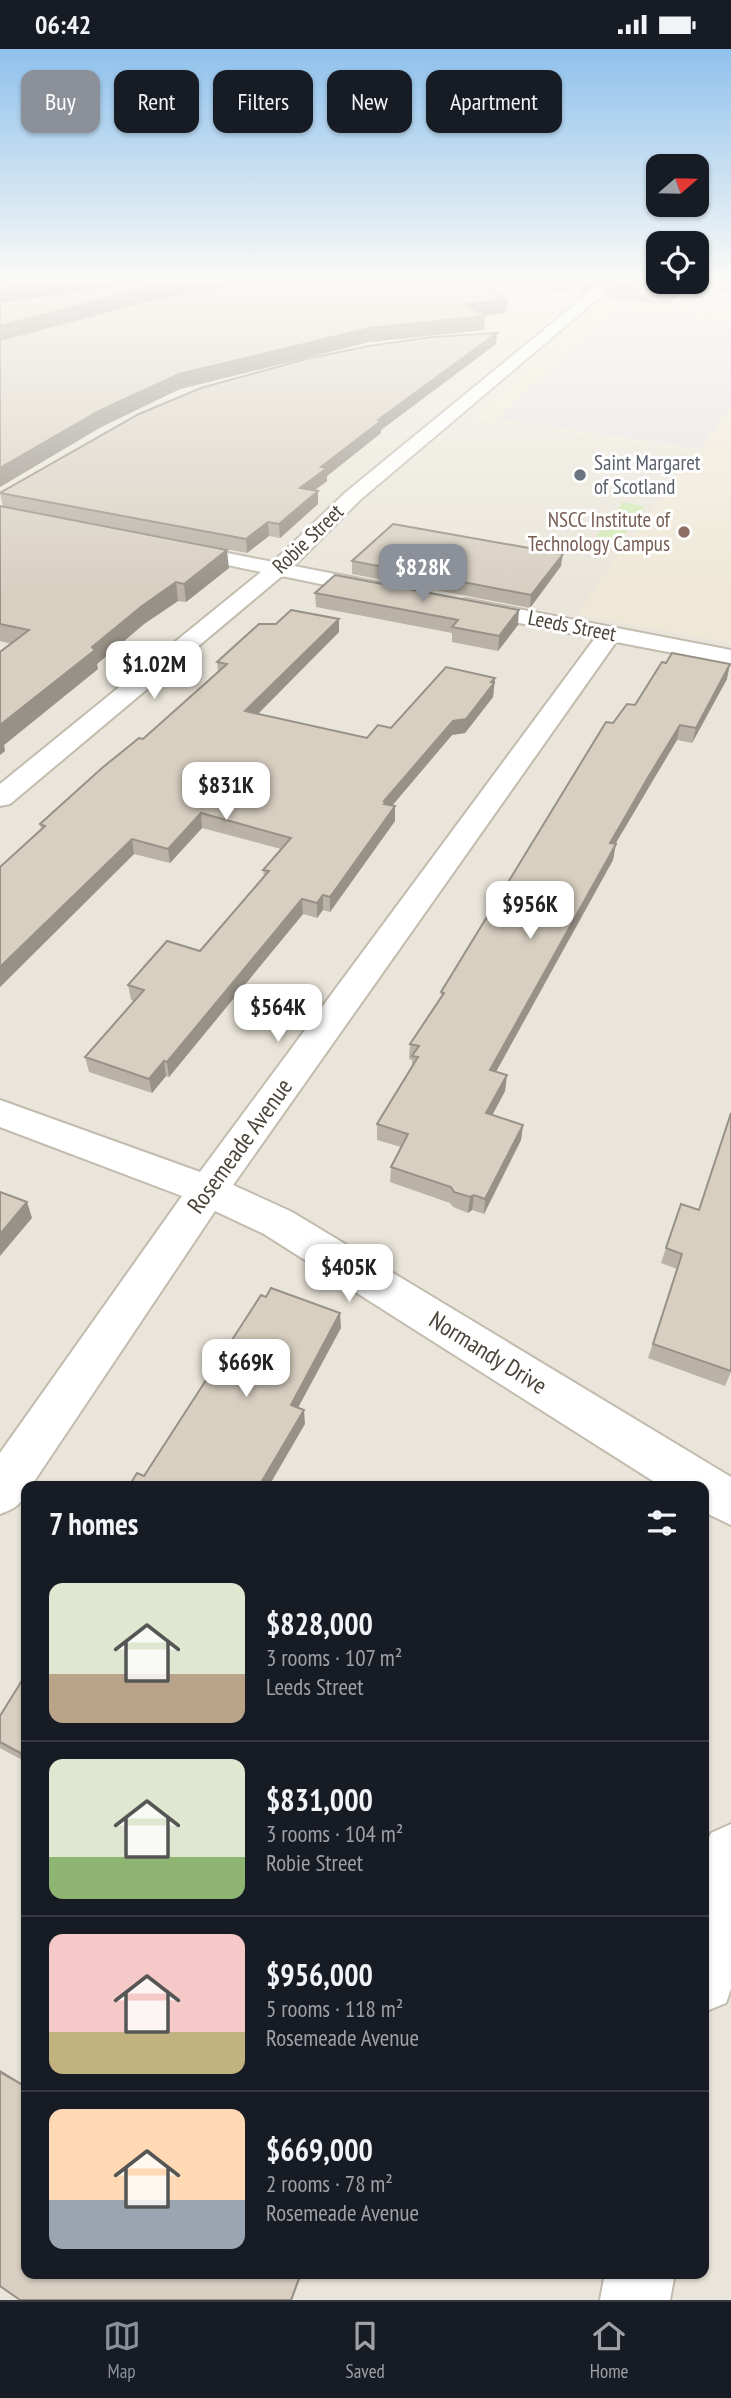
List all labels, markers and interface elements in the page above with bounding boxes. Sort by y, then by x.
text: 06:42 [35,8,91,41]
chip: Buy [21,70,100,133]
chip: Rent [114,70,199,133]
chip: Filters [213,70,313,133]
chip: New [327,70,412,133]
chip: Apartment [426,70,562,133]
north arrow [646,154,709,217]
map controls [646,154,709,294]
button: locate [646,231,709,294]
place label: Saint Margaret of Scotland [594,449,701,500]
marker: Saint Margaret of Scotland [572,467,588,483]
street label: Robie Street [266,498,349,579]
place label: NSCC Institute of Technology Campus [528,506,671,557]
marker: NSCC Institute of Technology Campus [676,524,692,540]
pin: $828K [374,545,472,604]
text: $828K [395,552,451,581]
street label: Leeds Street [526,604,619,647]
pin: $1.02M [97,641,211,701]
text: $1.02M [122,649,186,678]
pin: $831K [177,763,275,822]
text: $831K [198,770,254,799]
pin: $956K [481,881,579,941]
text: $956K [502,889,558,918]
pin: $564K [229,985,327,1044]
text: $564K [250,992,306,1021]
street label: Rosemeade Avenue [180,1072,299,1219]
pin: $405K [300,1245,398,1304]
text: $405K [321,1252,377,1281]
street label: Normandy Drive [424,1304,553,1401]
pin: $669K [197,1339,295,1399]
text: $669K [218,1347,274,1376]
text: 7 homes [49,1504,138,1543]
icon: filters [643,1504,681,1542]
text: $828,000 [266,1604,373,1643]
icon: home [105,1611,189,1695]
text: 3 rooms · 107 m² [266,1643,402,1672]
text: Leeds Street [266,1672,364,1701]
text: $831,000 [266,1780,373,1819]
icon: home [105,1787,189,1871]
text: 3 rooms · 104 m² [266,1819,403,1848]
text: Robie Street [266,1848,363,1877]
text: $956,000 [266,1955,373,1994]
icon: home [105,1962,189,2046]
text: 5 rooms · 118 m² [266,1994,403,2023]
text: Rosemeade Avenue [266,2023,419,2052]
text: $669,000 [266,2130,373,2169]
icon: home [105,2137,189,2221]
text: 2 rooms · 78 m² [266,2169,393,2198]
text: Rosemeade Avenue [266,2198,419,2227]
tab: Map [103,2317,141,2383]
tab: Saved [346,2317,385,2383]
tab: Home [590,2317,628,2383]

